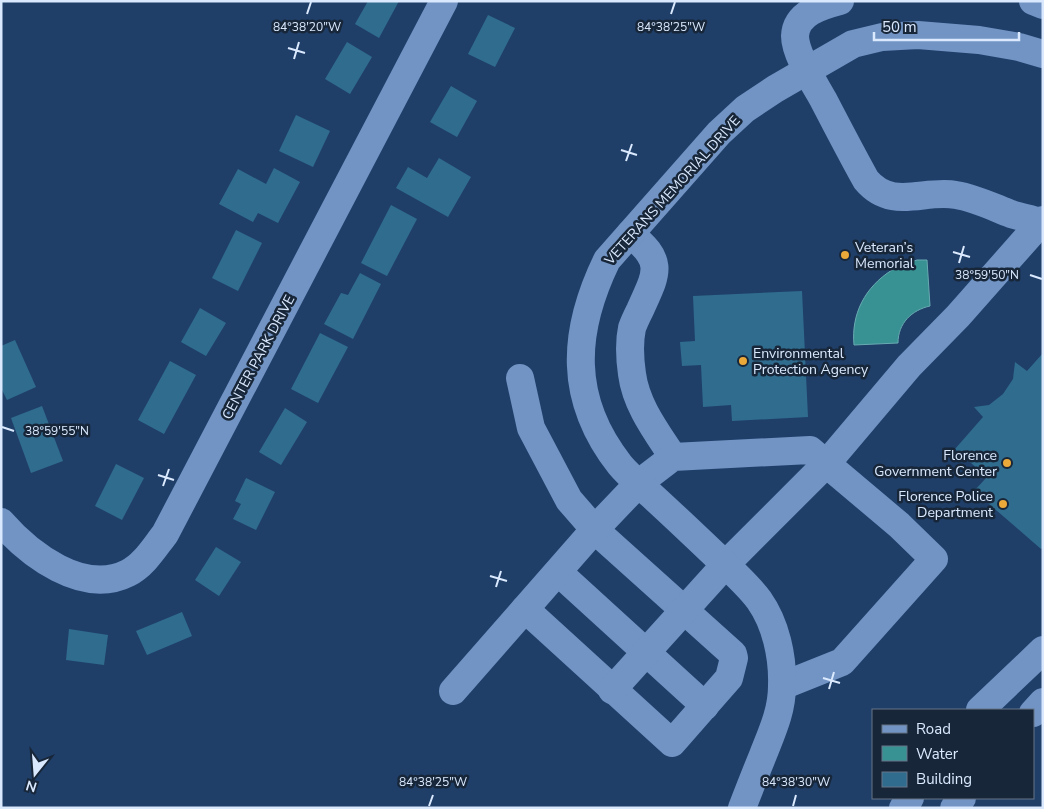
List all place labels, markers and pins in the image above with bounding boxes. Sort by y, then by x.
place label: Veteran’s Memorial [854,238,915,273]
marker: Veteran’s Memorial [839,249,851,261]
place label: Environmental Protection Agency [753,344,869,379]
marker: Environmental Protection Agency [737,355,749,367]
place label: Florence Government Center [874,446,997,481]
marker: Florence Government Center [1001,457,1013,469]
place label: Florence Police Department [898,487,993,522]
marker: Florence Police Department [997,498,1009,510]

